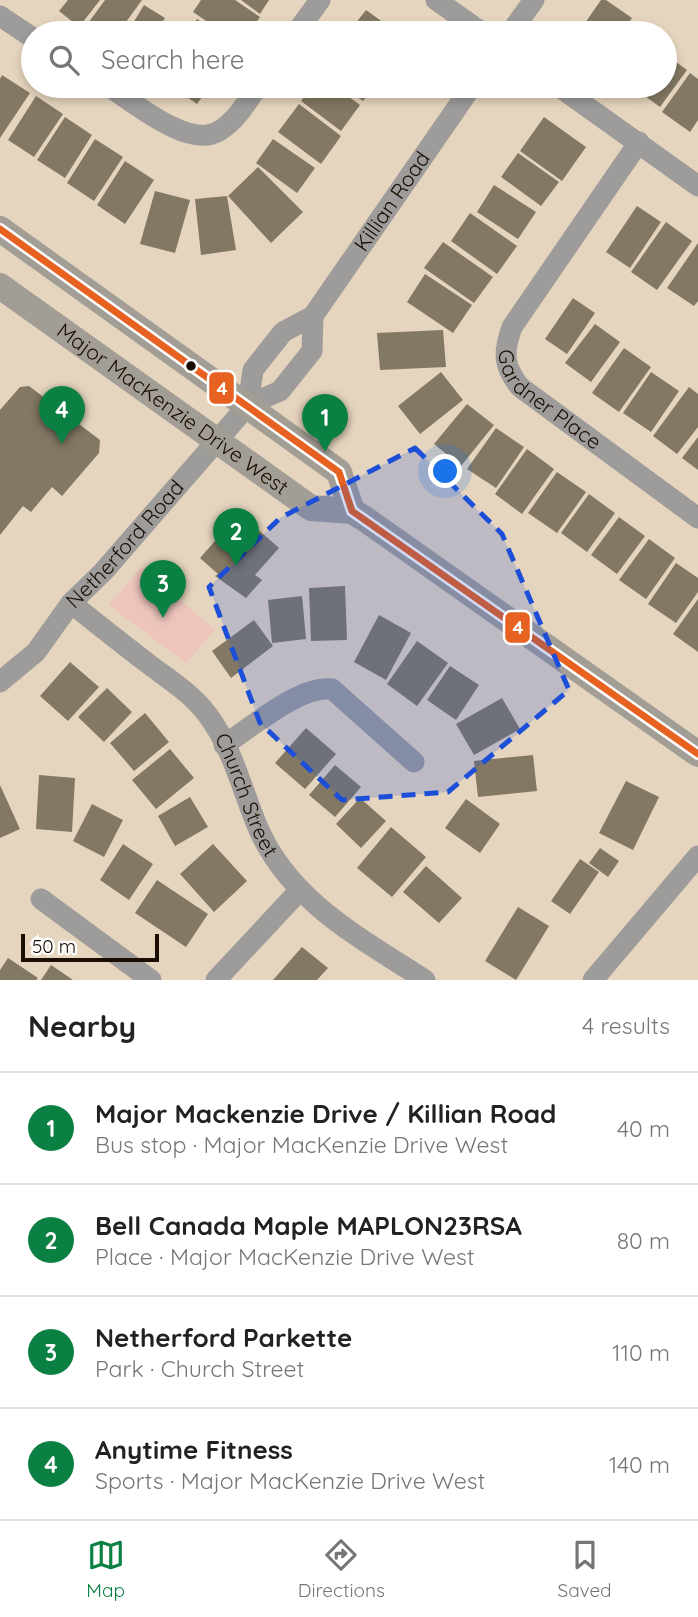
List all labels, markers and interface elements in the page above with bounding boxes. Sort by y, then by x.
search box [21,21,677,98]
icon: search [45,41,83,79]
text: Search here [101,43,245,76]
street label: Killian Road [348,146,435,256]
street label: Major MacKenzie Drive West [52,317,294,500]
street label: Gardner Place [494,349,607,455]
unlabelled marker [184,359,198,373]
line badge: 4 [208,371,235,405]
text: 4 [216,376,228,400]
pin: 4 [39,386,85,444]
pin: 1 [302,394,348,452]
your location [428,454,462,488]
street label: Netherford Road [60,474,189,613]
pin: 2 [213,508,259,566]
pin: 3 [140,560,186,618]
line badge: 4 [504,611,531,644]
text: 4 [512,615,524,639]
street label: Church Street [210,728,284,861]
scale bar [21,931,159,963]
text: 50 m [32,934,76,958]
text: Nearby [28,1007,136,1045]
text: 4 results [582,1011,670,1040]
text: Major Mackenzie Drive / Killian Road [95,1097,556,1130]
text: 1 [47,1114,55,1143]
text: 40 m [617,1114,670,1143]
text: Bus stop · Major MacKenzie Drive West [95,1130,508,1159]
text: Bell Canada Maple MAPLON23RSA [95,1209,522,1242]
text: 2 [44,1226,58,1255]
text: 80 m [617,1226,670,1255]
text: Place · Major MacKenzie Drive West [95,1242,475,1271]
text: Netherford Parkette [95,1321,352,1354]
text: 3 [45,1338,57,1367]
text: 110 m [612,1338,670,1367]
text: Park · Church Street [95,1354,304,1383]
text: Anytime Fitness [95,1433,293,1466]
text: 4 [44,1450,58,1479]
text: 140 m [609,1450,670,1479]
text: Sports · Major MacKenzie Drive West [95,1466,485,1495]
tab: Map [86,1536,125,1602]
tab: Directions [298,1536,385,1602]
tab: Saved [557,1536,612,1602]

